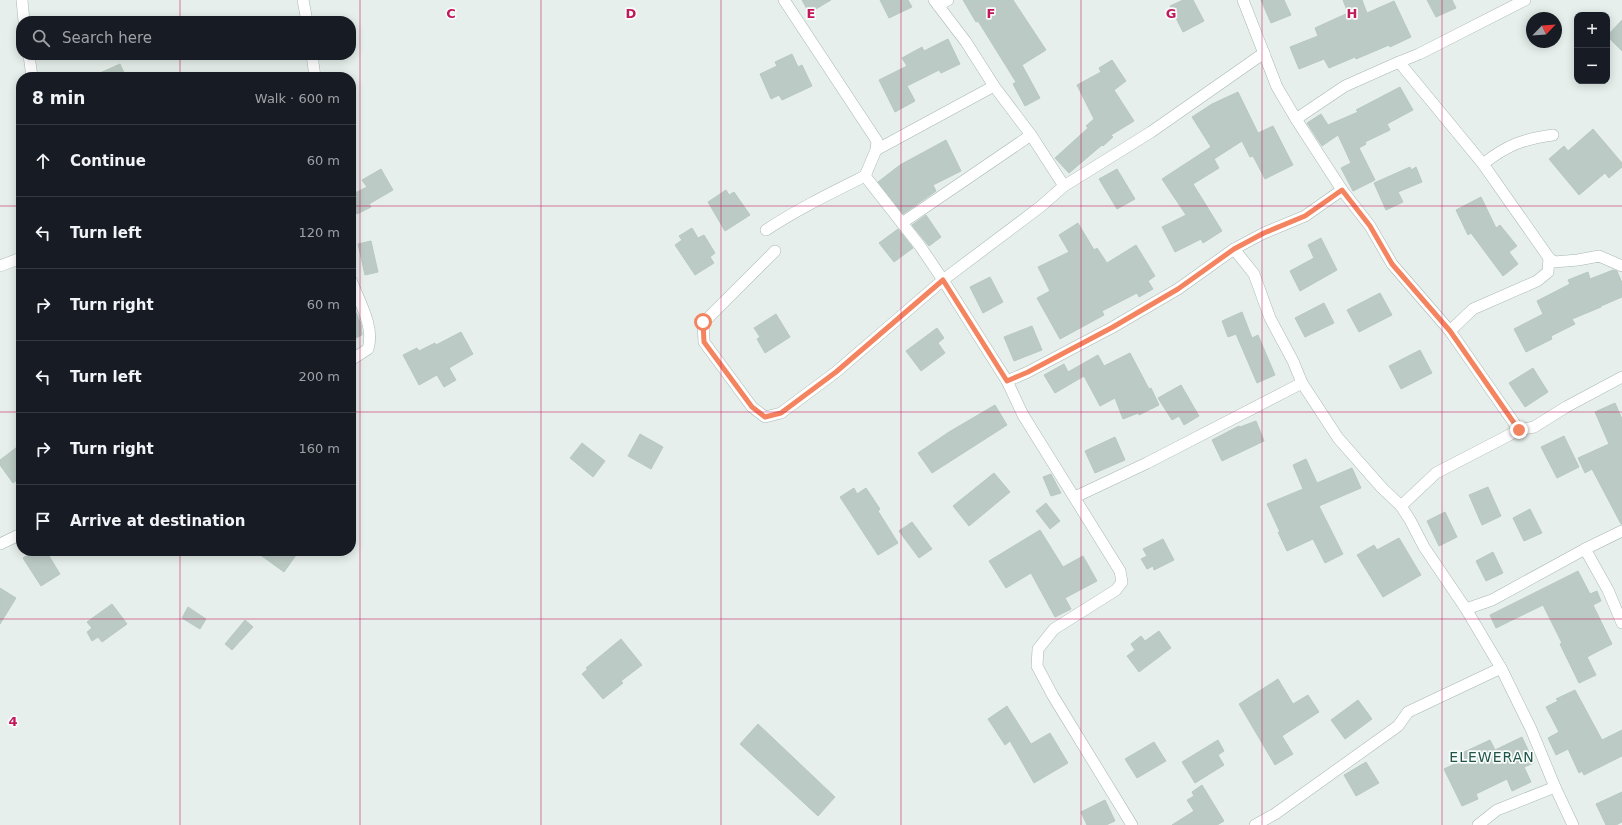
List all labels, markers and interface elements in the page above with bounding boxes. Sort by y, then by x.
text: C [446,6,456,21]
text: D [626,6,637,21]
text: E [807,6,815,21]
text: F [987,6,995,21]
text: G [1166,6,1176,21]
text: H [1347,6,1357,21]
north arrow [1526,12,1562,48]
map controls [1574,12,1610,84]
button: + [1574,12,1610,48]
search box [16,16,356,60]
icon: search [30,27,52,49]
text: Search here [62,29,152,47]
button: − [1574,48,1610,84]
text: 8 min [32,88,85,108]
text: Walk · 600 m [255,91,340,106]
icon: ahead [32,150,54,172]
text: Continue [70,152,146,170]
text: 60 m [307,153,340,168]
icon: left [32,222,54,244]
text: Turn left [70,224,142,242]
text: 120 m [298,225,340,240]
icon: right [32,294,54,316]
text: Turn right [70,296,154,314]
text: 60 m [307,297,340,312]
route start [694,313,712,331]
icon: left [32,366,54,388]
text: Turn left [70,368,142,386]
text: 200 m [298,369,340,384]
route end [1510,421,1528,439]
icon: right [32,438,54,460]
text: Turn right [70,440,154,458]
text: 160 m [298,441,340,456]
icon: arrive [32,510,54,532]
text: Arrive at destination [70,512,245,530]
text: 4 [8,714,18,729]
district label: ELEWERAN [1449,749,1535,765]

